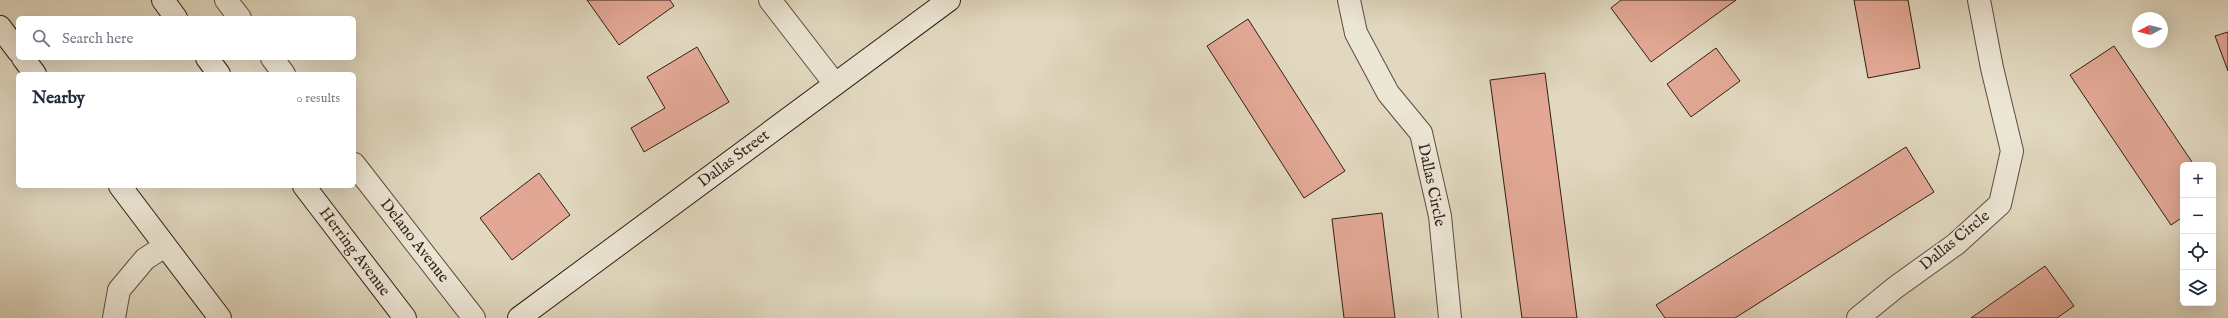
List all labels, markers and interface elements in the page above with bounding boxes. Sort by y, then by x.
north arrow [2132,12,2168,48]
search box [16,16,356,60]
icon: search [30,27,52,49]
text: Search here [62,29,133,48]
text: Nearby [32,88,85,109]
text: 0 results [296,90,340,107]
street label: Dallas Street [694,125,774,192]
street label: Dallas Circle [1412,142,1450,228]
map controls [2180,162,2216,306]
button: + [2180,162,2216,198]
street label: Delano Avenue [375,195,453,287]
button: − [2180,198,2216,234]
street label: Herring Avenue [314,203,394,301]
street label: Dallas Circle [1916,207,1994,275]
button: locate [2180,234,2216,270]
button: layers [2180,270,2216,306]

